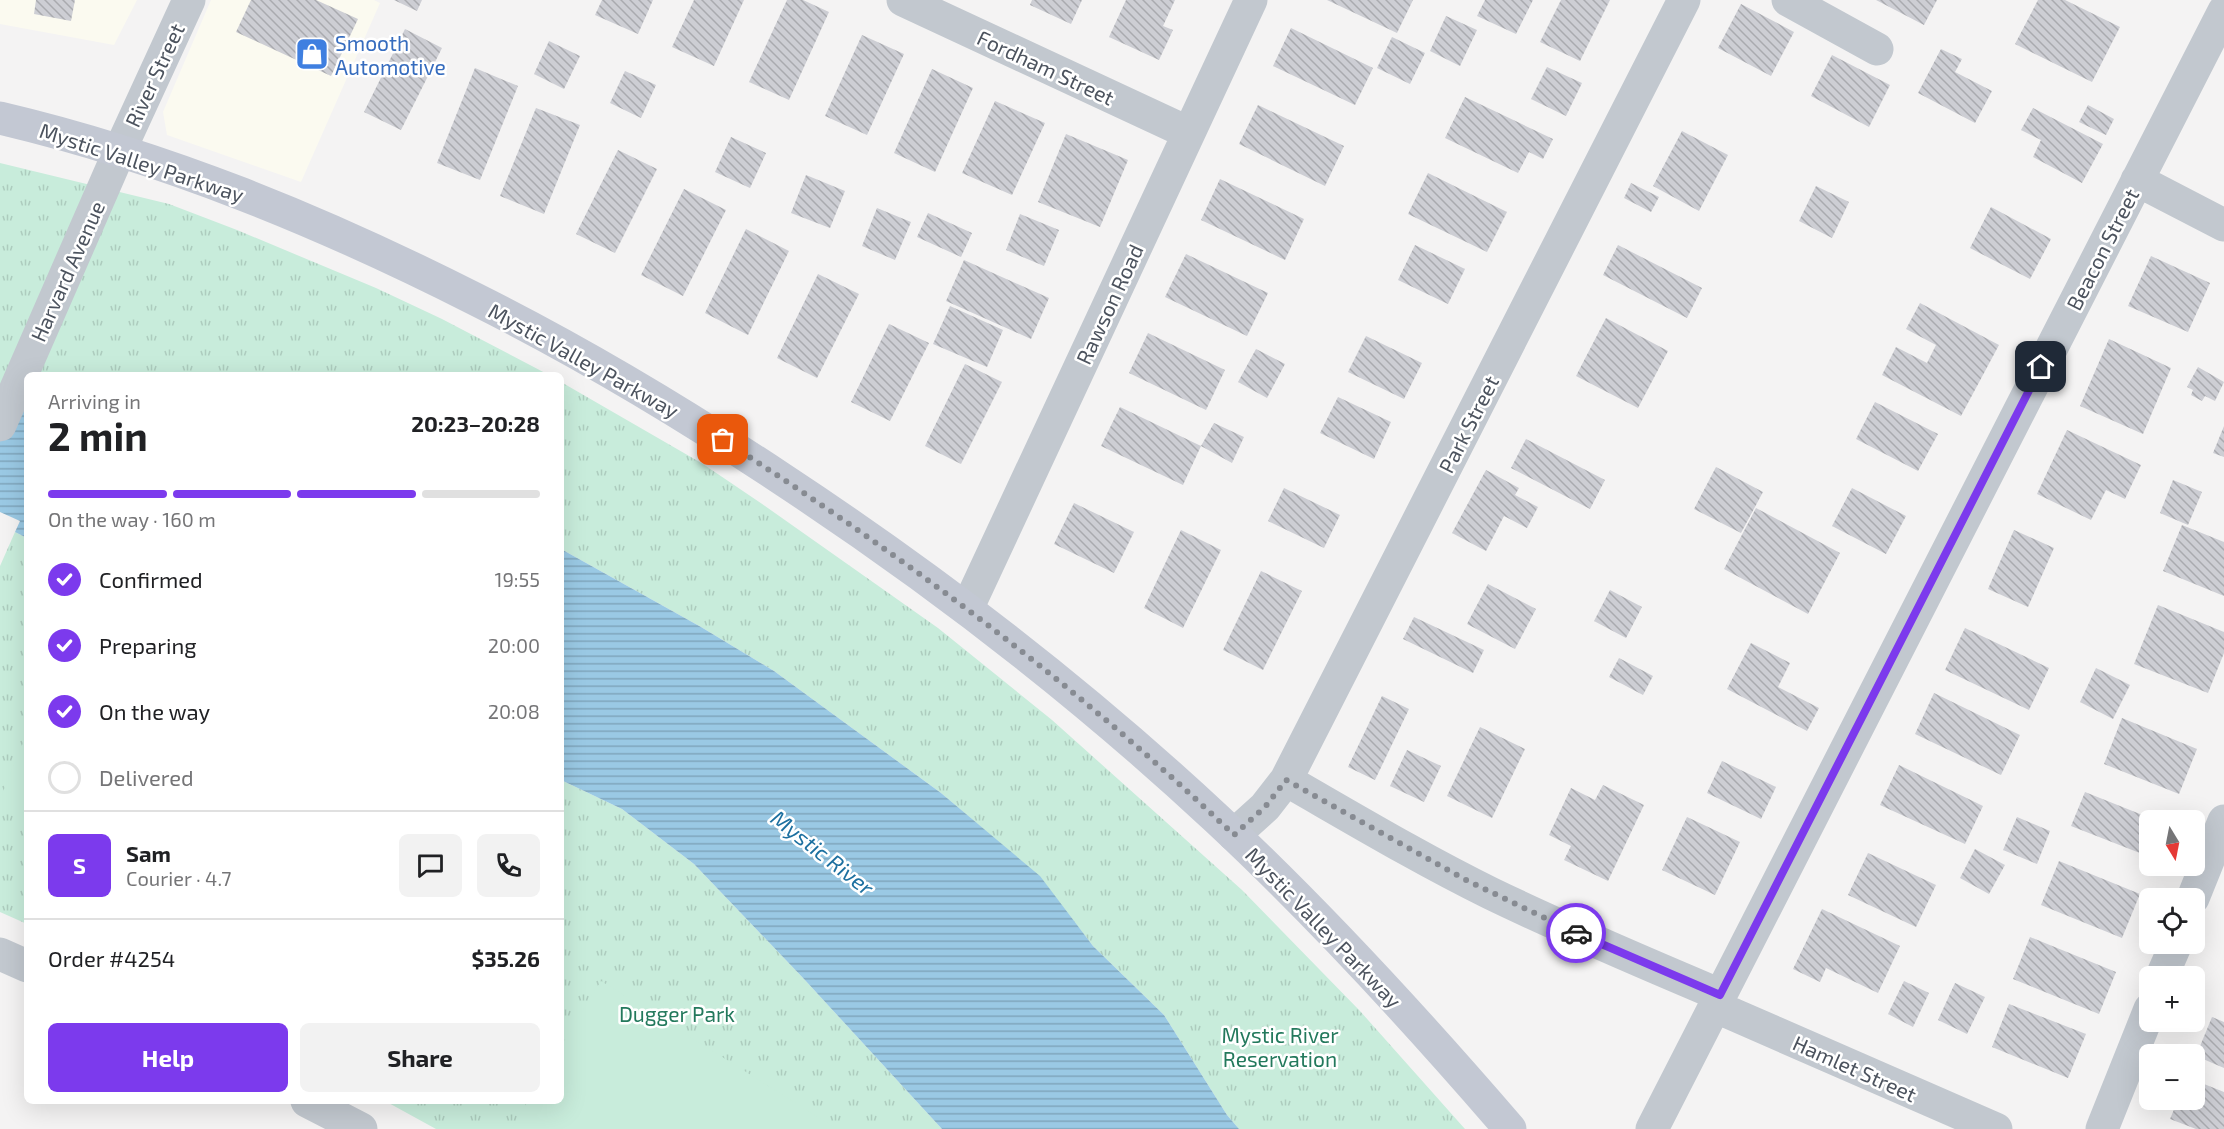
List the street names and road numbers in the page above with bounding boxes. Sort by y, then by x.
street label: River Street [119,19,189,131]
street label: Fordham Street [974,24,1118,110]
street label: Mystic Valley Parkway [37,117,247,207]
street label: Beacon Street [2061,184,2143,314]
street label: Harvard Avenue [25,197,109,345]
street label: Rawson Road [1070,240,1148,368]
street label: Mystic Valley Parkway [485,297,683,423]
street label: Park Street [1433,371,1503,477]
street label: Mystic Valley Parkway [1241,842,1407,1012]
street label: Hamlet Street [1789,1030,1921,1106]

